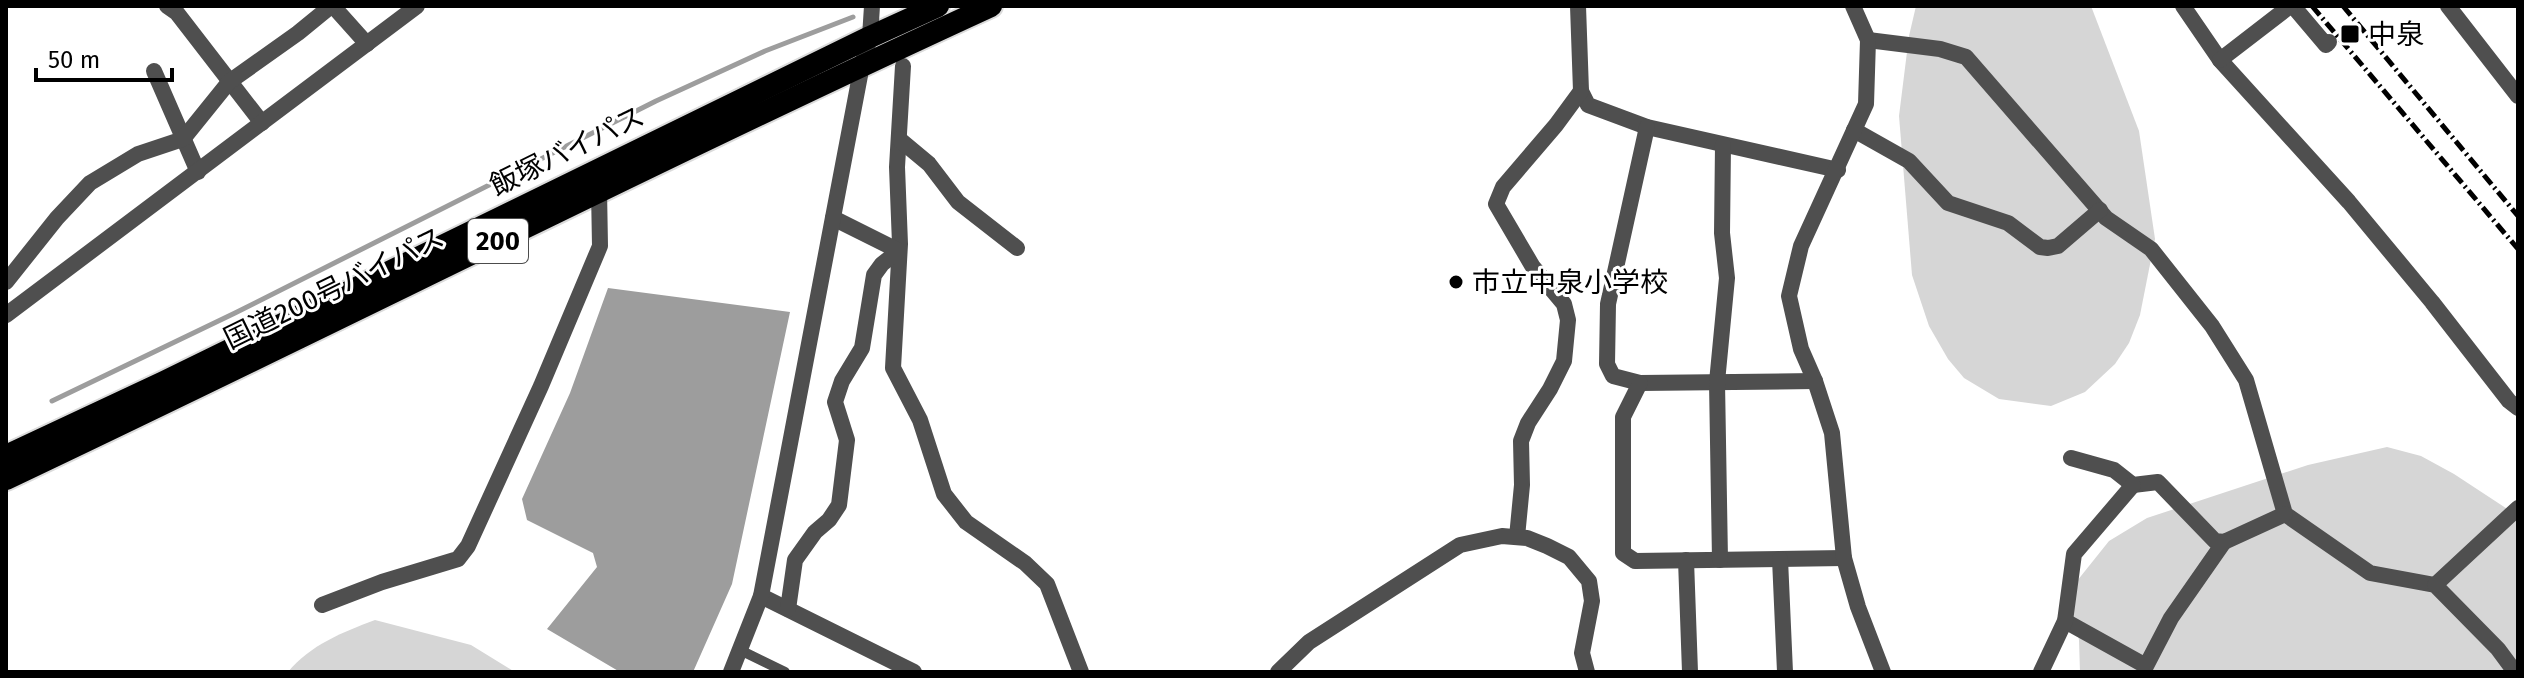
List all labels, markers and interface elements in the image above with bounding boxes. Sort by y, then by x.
place label: 中泉 [2368,18,2424,51]
marker: 中泉 [2339,23,2361,45]
scale bar [36,32,172,82]
text: 50 m [48,46,100,74]
street label: 飯塚バイパス [485,99,649,203]
road number: 200 [468,219,528,263]
street label: 国道200号バイパス [219,220,449,356]
place label: 市立中泉小学校 [1472,266,1668,299]
marker: 市立中泉小学校 [1447,273,1465,291]

